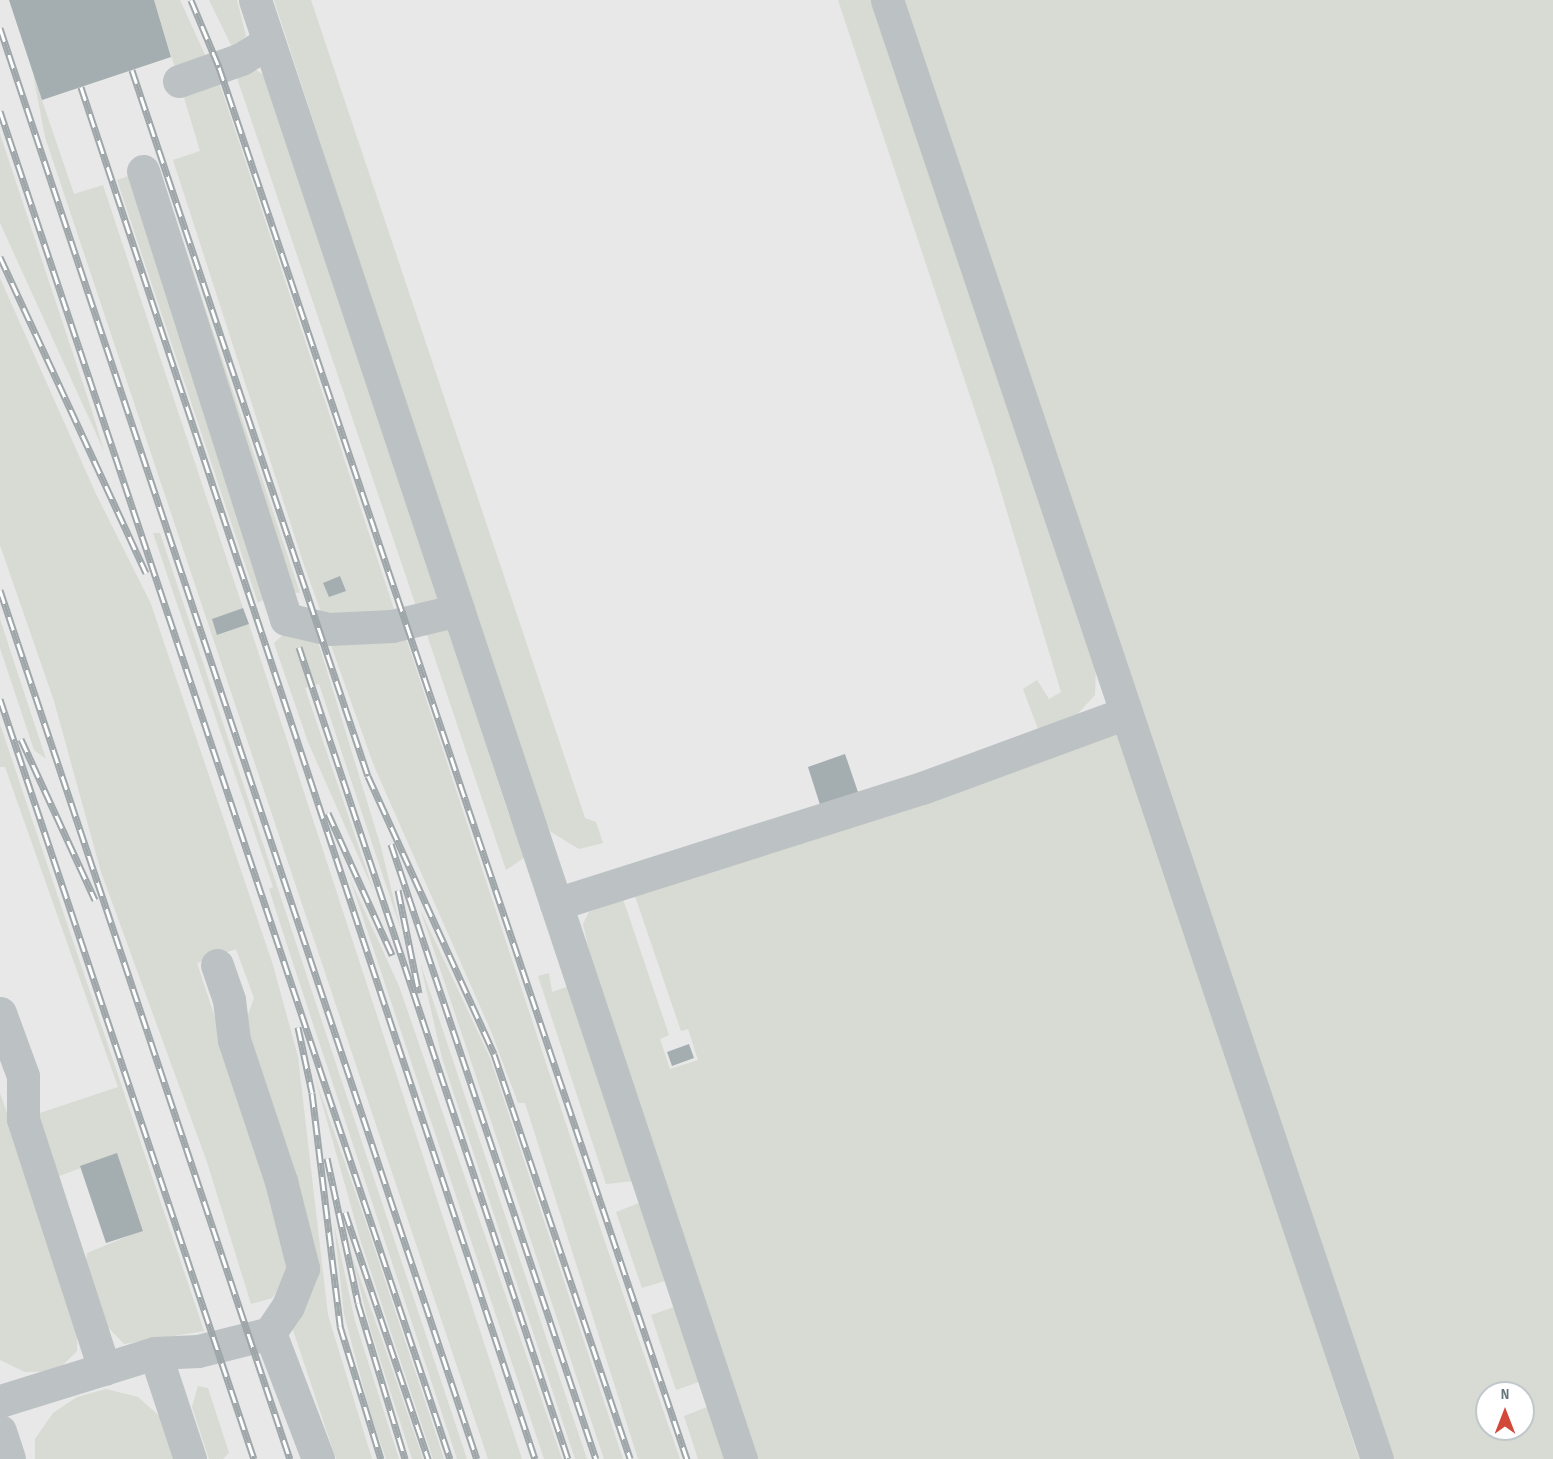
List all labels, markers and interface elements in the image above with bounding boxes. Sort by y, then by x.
north arrow [1475,1381,1535,1441]
text: N [1501,1385,1509,1404]

